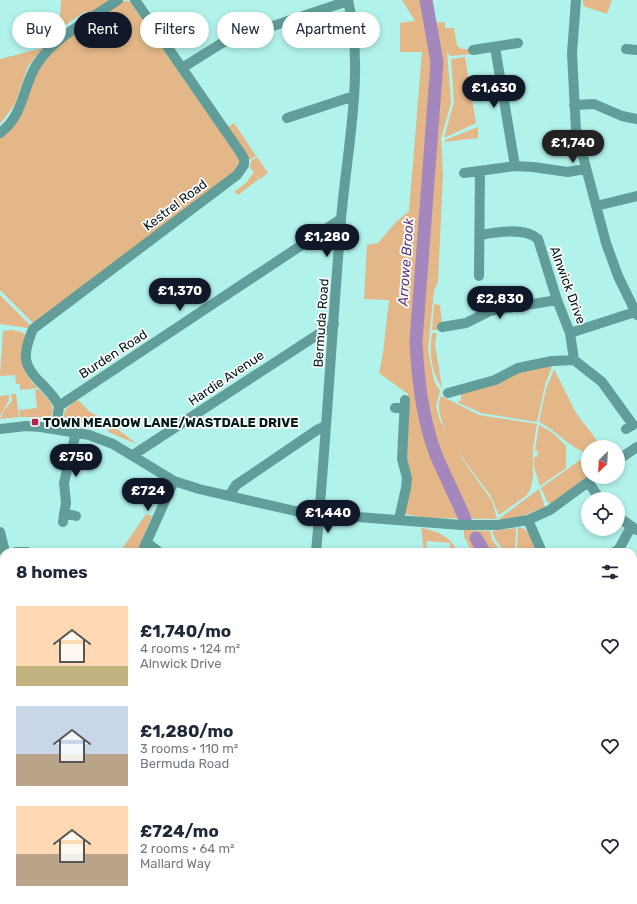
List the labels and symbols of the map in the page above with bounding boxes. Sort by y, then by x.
pin: £1,630 [461,75,527,109]
pin: £1,740 [540,130,606,164]
street label: Kestrel Road [140,176,210,234]
water label: Arrowe Brook [394,217,418,308]
pin: £1,280 [294,224,360,258]
street label: Alnwick Drive [547,244,589,326]
pin: £1,370 [147,278,213,312]
street label: Bermuda Road [310,278,332,368]
pin: £2,830 [467,286,533,320]
street label: Burden Road [76,326,150,382]
street label: Hardie Avenue [185,347,267,409]
place label: TOWN MEADOW LANE/WASTDALE DRIVE [43,415,299,430]
marker: TOWN MEADOW LANE/WASTDALE DRIVE [30,417,40,427]
north arrow [581,440,625,484]
pin: £750 [52,444,100,478]
pin: £724 [124,478,172,512]
pin: £1,440 [295,500,361,534]

